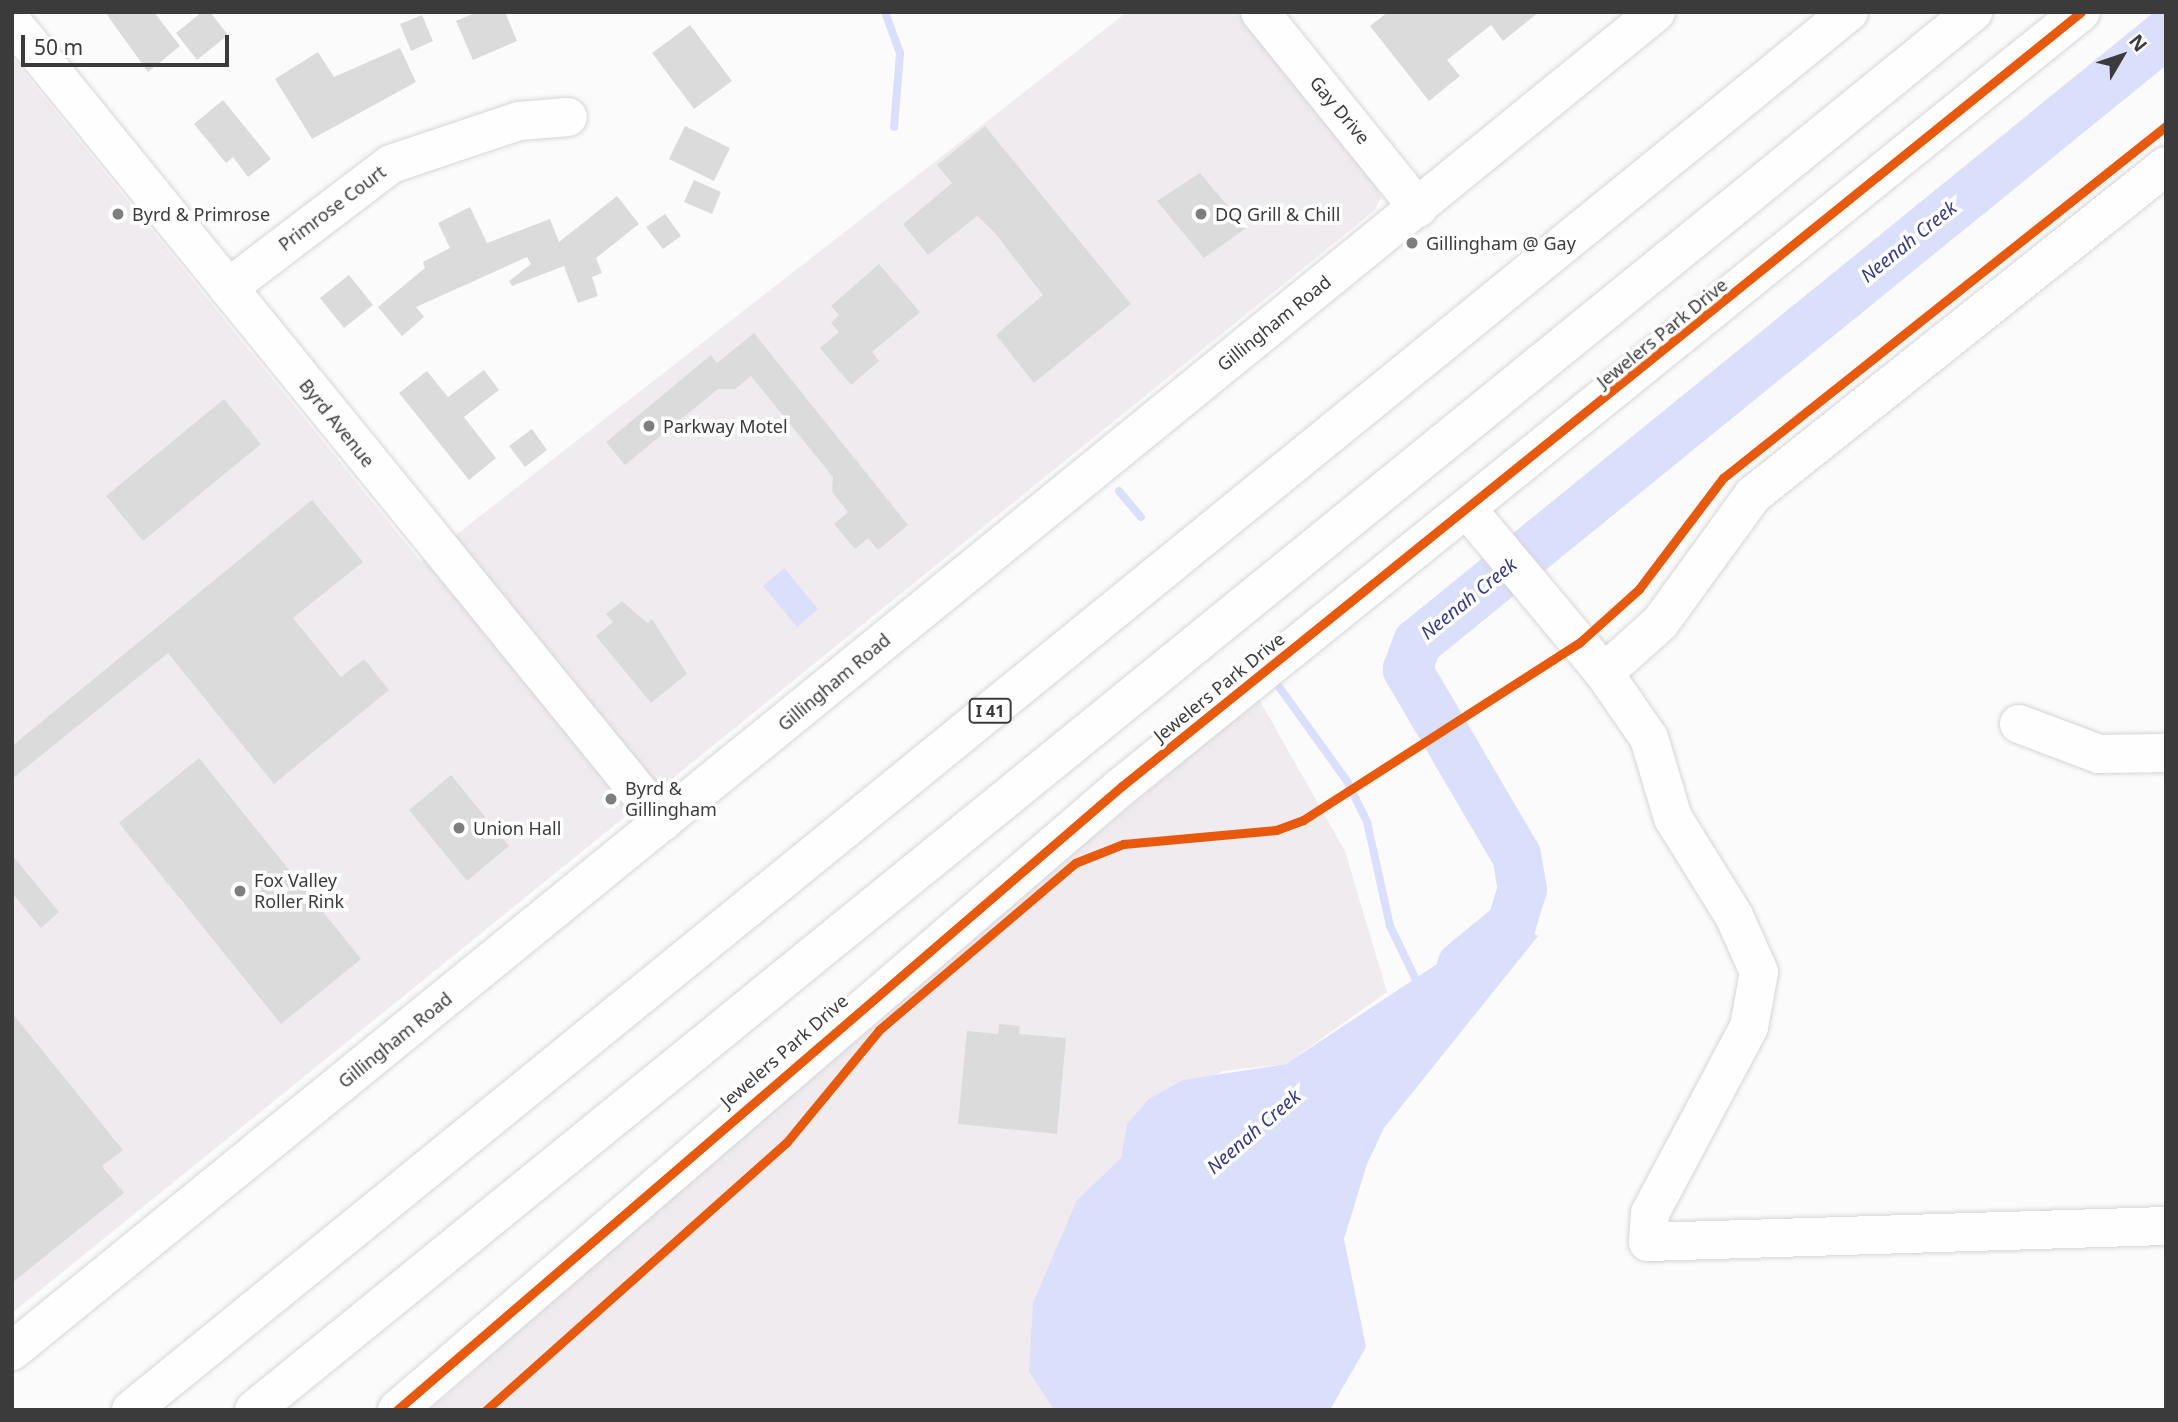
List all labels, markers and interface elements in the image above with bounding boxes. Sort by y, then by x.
scale bar [24,21,233,65]
north arrow [2087,21,2157,91]
text: N [2123,29,2153,57]
text: 50 m [34,33,83,61]
street label: Gay Drive [1306,72,1374,148]
street label: Primrose Court [274,161,390,255]
water label: Neenah Creek [1856,196,1962,288]
place label: Byrd & Primrose [132,203,270,225]
place label: DQ Grill & Chill [1215,203,1340,225]
marker: Byrd & Primrose [110,206,126,222]
marker: DQ Grill & Chill [1193,206,1209,222]
place label: Gillingham @ Gay [1426,232,1576,254]
marker: Gillingham @ Gay [1404,235,1420,251]
street label: Gillingham Road [1213,271,1335,375]
street label: Jewelers Park Drive [1592,274,1732,392]
street label: Byrd Avenue [295,375,379,471]
place label: Parkway Motel [663,415,788,437]
marker: Parkway Motel [641,418,657,434]
water label: Neenah Creek [1416,553,1522,645]
street label: Jewelers Park Drive [1149,628,1289,746]
street label: Gillingham Road [773,629,895,735]
road number: I 41 [967,698,1013,724]
place label: Byrd & Gillingham [625,778,717,820]
marker: Byrd & Gillingham [603,791,619,807]
place label: Union Hall [473,817,561,839]
marker: Union Hall [451,820,467,836]
place label: Fox Valley Roller Rink [254,870,344,912]
marker: Fox Valley Roller Rink [232,883,248,899]
street label: Gillingham Road [334,988,456,1092]
street label: Jewelers Park Drive [716,990,852,1112]
water label: Neenah Creek [1202,1085,1306,1179]

